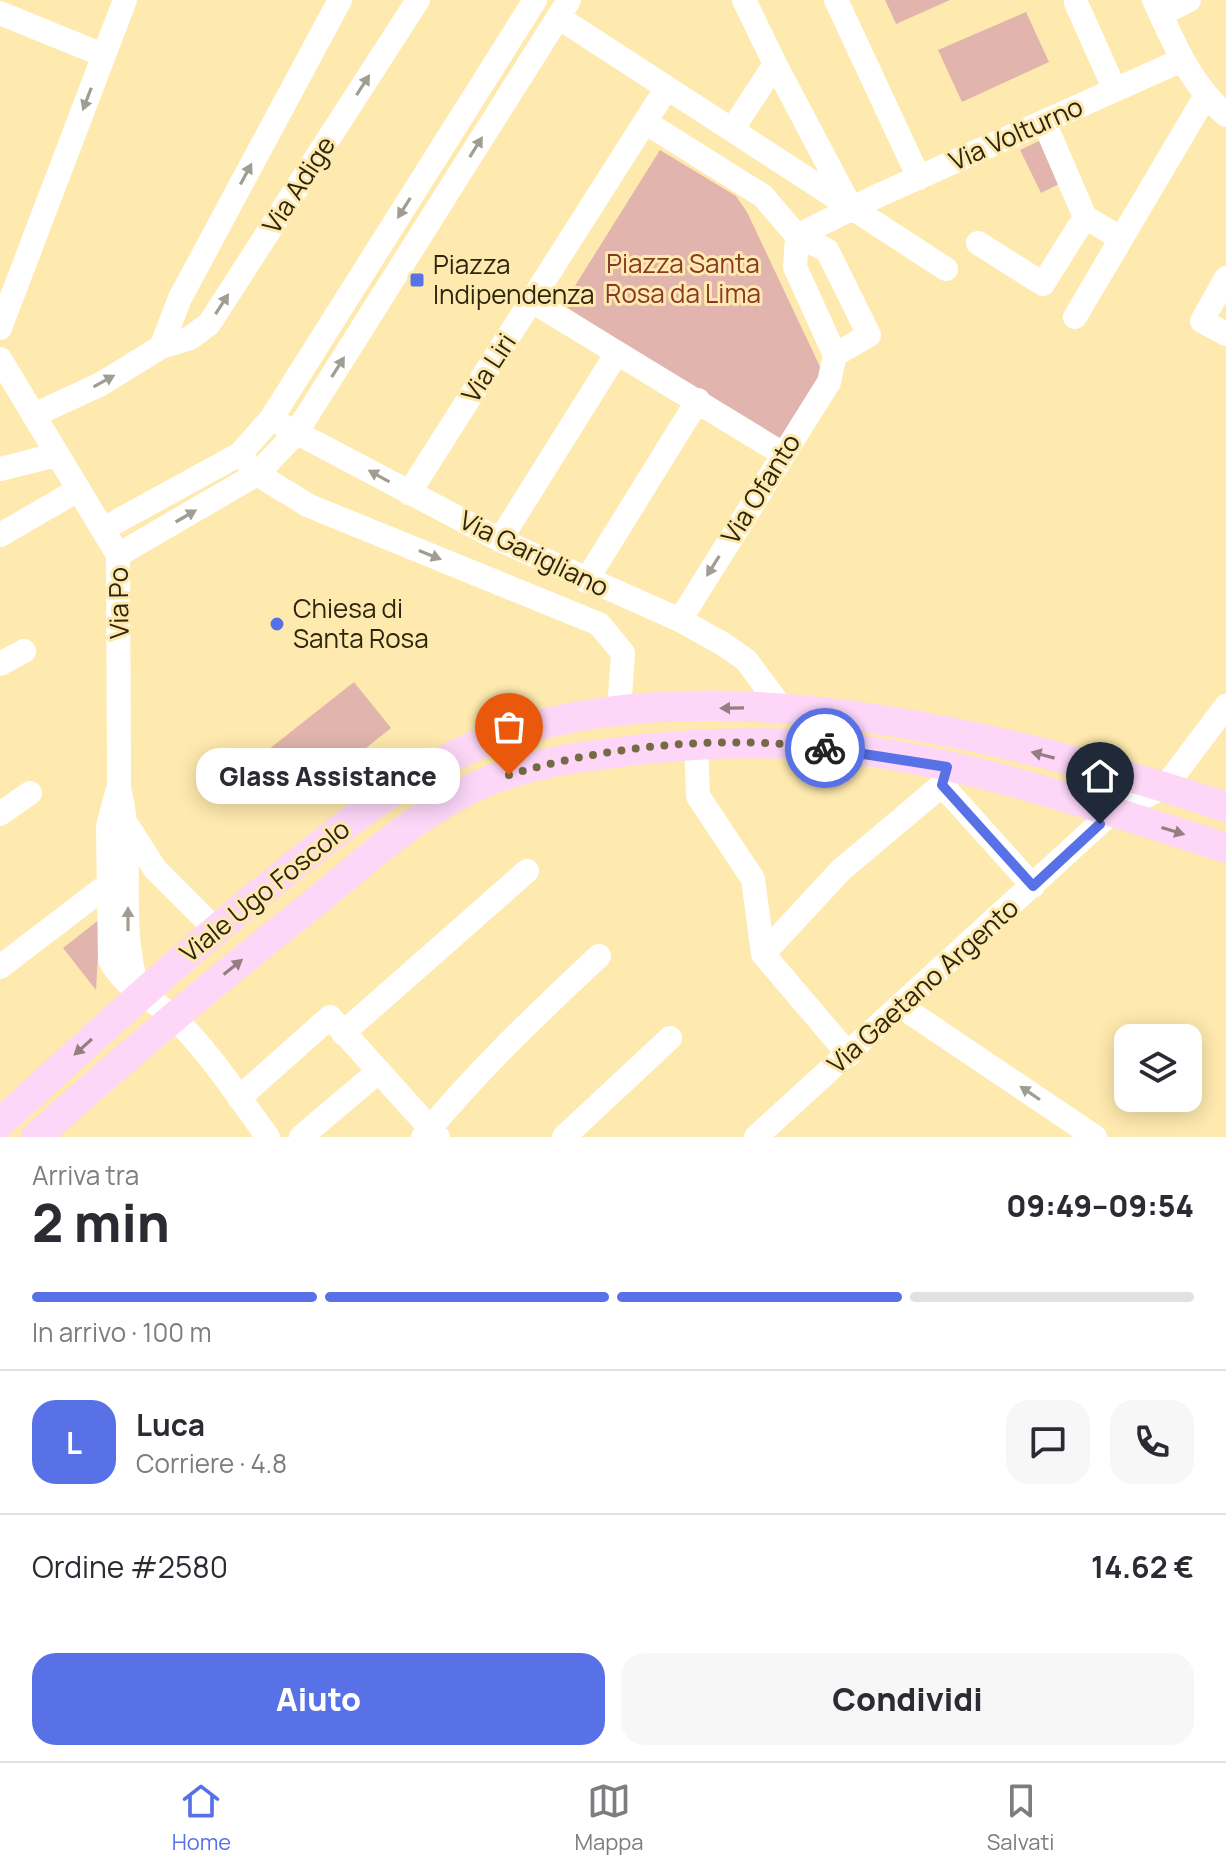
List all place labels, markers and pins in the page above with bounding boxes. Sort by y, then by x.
place label: Piazza Indipendenza [433,246,595,312]
marker: Piazza Indipendenza [408,271,426,289]
place label: Chiesa di Santa Rosa [293,590,429,656]
marker: Chiesa di Santa Rosa [268,615,286,633]
pin [475,693,543,775]
pin [1066,742,1134,824]
callout: Glass Assistance [197,747,461,803]

